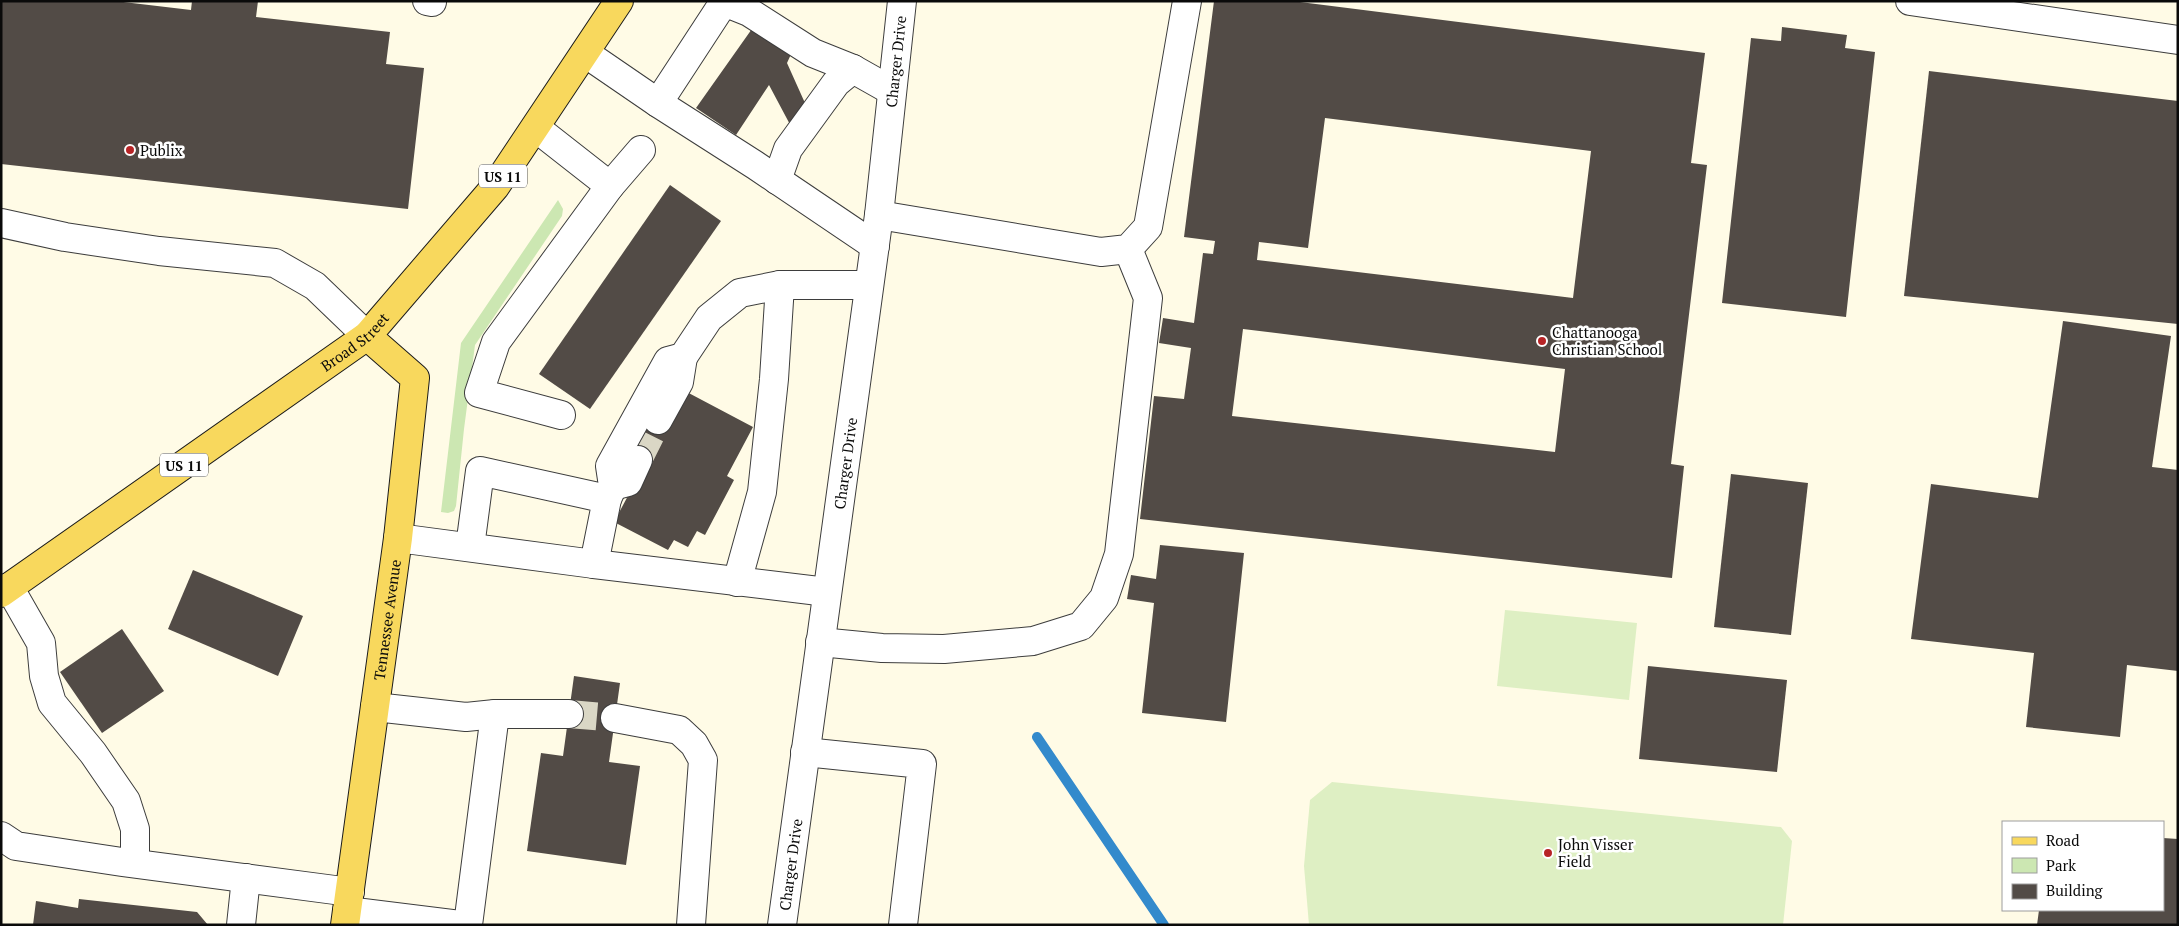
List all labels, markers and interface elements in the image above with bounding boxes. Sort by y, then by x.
street label: Charger Drive [881,14,910,109]
place label: Publix [140,140,183,160]
marker: Publix [124,144,136,156]
road number: US 11 [479,165,527,188]
street label: Broad Street [317,308,393,376]
place label: Chattanooga Christian School [1552,322,1662,359]
marker: Chattanooga Christian School [1536,335,1548,347]
street label: Charger Drive [829,416,861,510]
road number: US 11 [160,454,208,476]
street label: Tennessee Avenue [369,558,405,682]
street label: Charger Drive [774,817,806,912]
legend [2002,821,2164,911]
text: Road [2046,830,2079,850]
place label: John Visser Field [1558,834,1634,871]
marker: John Visser Field [1542,847,1554,859]
text: Park [2046,855,2076,875]
text: Building [2046,880,2104,900]

